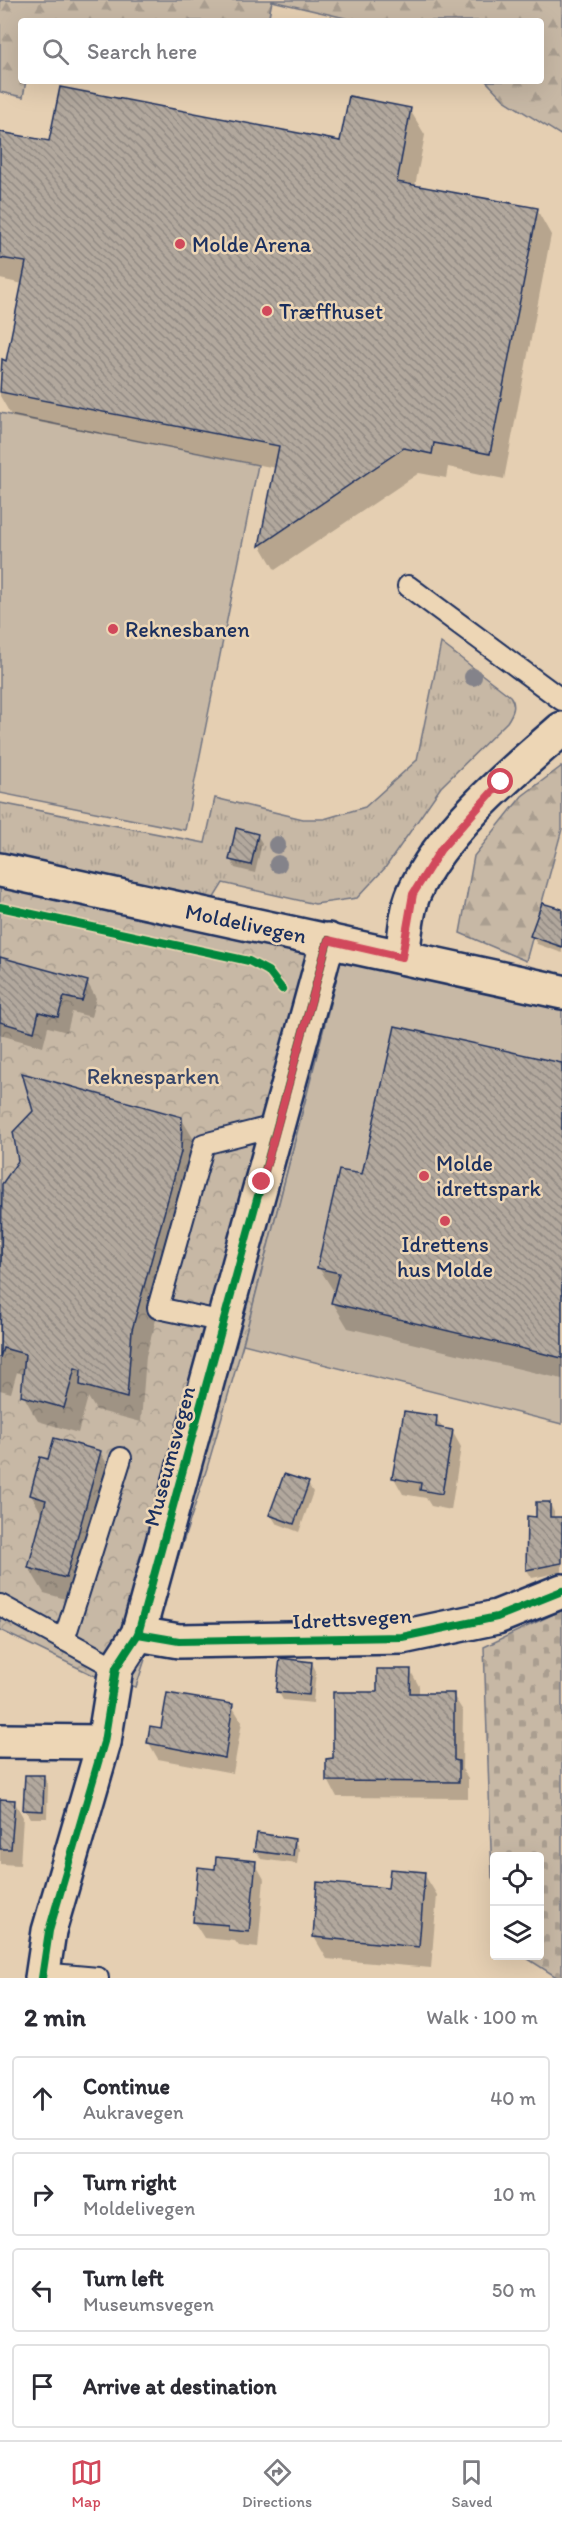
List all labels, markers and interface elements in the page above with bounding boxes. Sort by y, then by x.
search box [18,18,544,84]
icon: search [39,35,72,68]
text: Search here [87,38,197,65]
place label: Molde Arena [192,231,312,258]
marker: Molde Arena [173,237,187,251]
place label: Træffhuset [279,298,383,325]
marker: Træffhuset [260,304,274,318]
place label: Reknesbanen [125,616,250,643]
marker: Reknesbanen [106,622,120,636]
route start [487,768,513,794]
street label: Moldelivegen [183,897,310,950]
park label: Reknesparken [87,1063,220,1090]
place label: Molde idrettspark [436,1150,541,1202]
route end [248,1168,274,1194]
marker: Molde idrettspark [417,1169,431,1183]
marker: Idrettens hus Molde [438,1214,452,1228]
place label: Idrettens hus Molde [397,1231,493,1283]
street label: Museumsvegen [138,1382,201,1529]
street label: Idrettsvegen [292,1602,413,1635]
map controls [490,1852,544,1960]
button: locate [490,1852,544,1906]
button: layers [490,1906,544,1960]
text: 2 min [24,2001,86,2033]
text: Walk · 100 m [426,2005,538,2029]
text: Continue [83,2073,170,2100]
icon: ahead [26,2082,59,2115]
text: 40 m [490,2086,536,2110]
text: Aukravegen [83,2100,184,2124]
text: Turn right [83,2169,177,2196]
icon: right [26,2178,59,2211]
text: 10 m [493,2182,536,2206]
text: Moldelivegen [83,2196,195,2220]
text: Turn left [83,2265,164,2292]
icon: left [26,2274,59,2307]
text: 50 m [492,2278,536,2302]
text: Museumsvegen [83,2292,214,2316]
icon: arrive [26,2370,59,2403]
text: Arrive at destination [83,2373,277,2400]
tab: Map [70,2456,103,2511]
tab: Directions [242,2456,312,2511]
tab: Saved [452,2456,492,2511]

